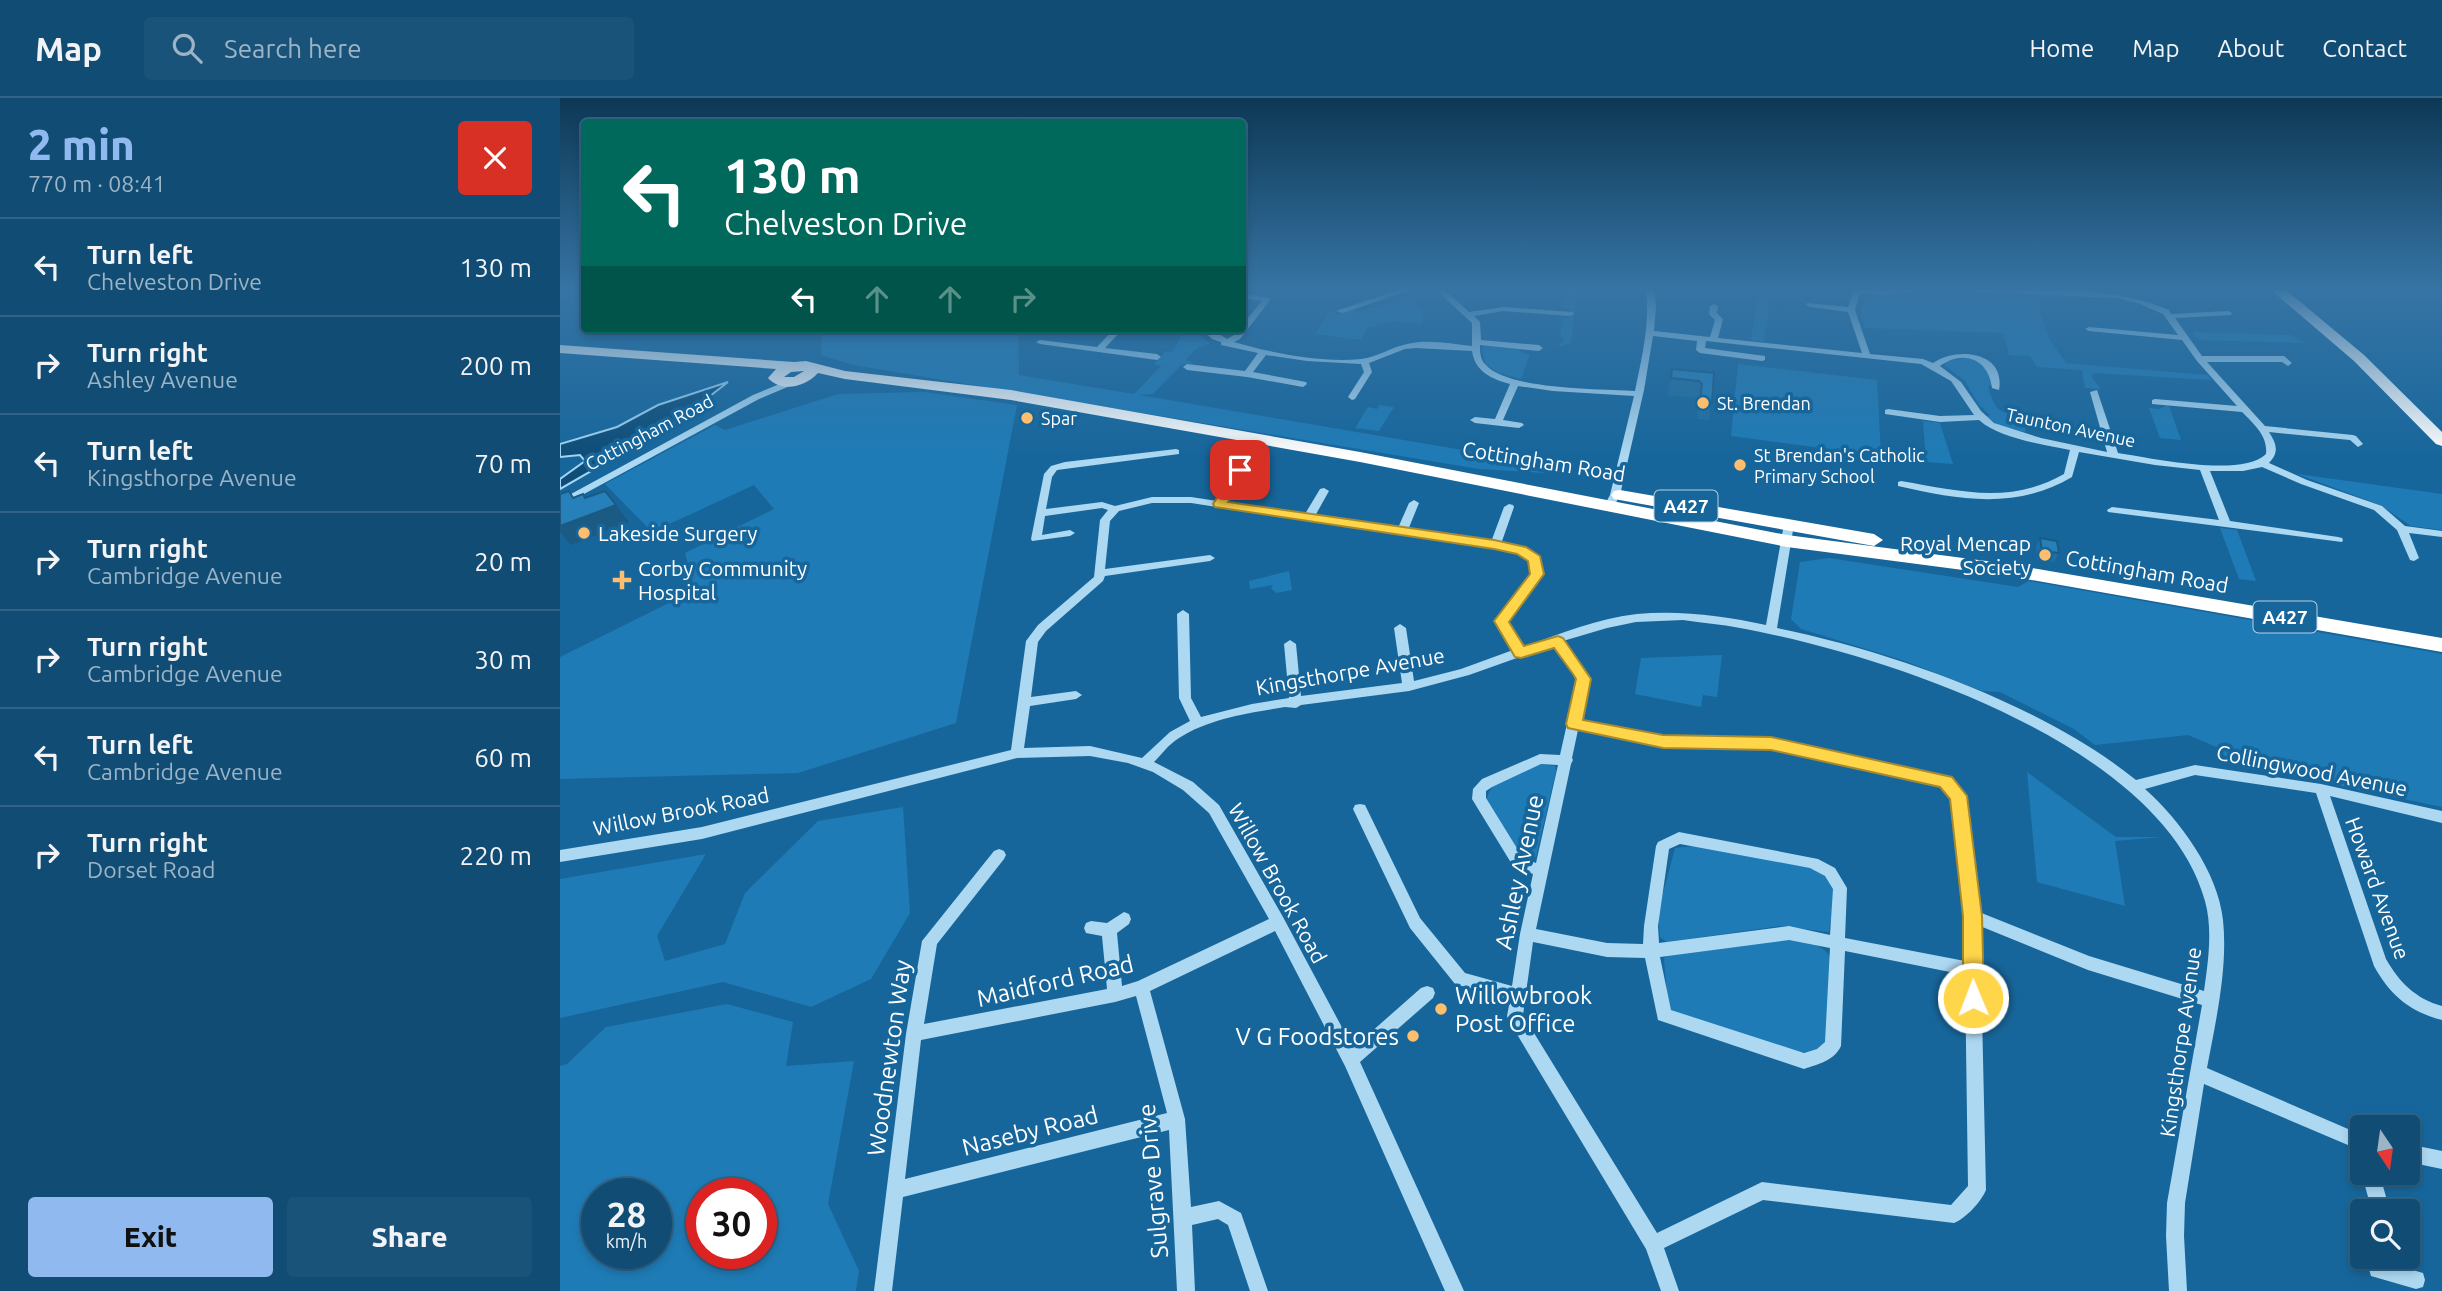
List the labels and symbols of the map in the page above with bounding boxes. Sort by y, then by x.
street label: Cottingham Road [582,390,716,474]
place label: St. Brendan [1717,393,1811,413]
marker: St. Brendan [1695,395,1711,411]
street label: Taunton Avenue [2004,404,2138,450]
place label: Spar [1041,408,1077,428]
marker: Spar [1019,410,1035,426]
street label: Cottingham Road [1461,436,1627,486]
pin [1210,440,1270,500]
place label: St Brendan's Catholic Primary School [1754,445,1925,486]
marker: St Brendan's Catholic Primary School [1732,457,1748,473]
road number: A427 [1654,490,1718,522]
place label: Lakeside Surgery [598,521,757,545]
marker: Lakeside Surgery [576,525,592,541]
place label: Royal Mencap Society [1900,531,2031,579]
street label: Cottingham Road [2064,545,2230,597]
marker: Royal Mencap Society [2037,547,2053,563]
place label: Corby Community Hospital [638,556,807,604]
marker: Corby Community Hospital [612,570,632,590]
road number: A427 [2254,602,2316,632]
street label: Kingsthorpe Avenue [1254,643,1446,699]
street label: Collingwood Avenue [2215,740,2409,800]
street label: Willow Brook Road [591,782,771,840]
street label: Ashley Avenue [1489,792,1549,952]
street label: Willow Brook Road [1224,799,1332,967]
street label: Howard Avenue [2341,814,2415,962]
street label: Kingsthorpe Avenue [2155,946,2205,1138]
street label: Maidford Road [974,950,1136,1012]
street label: Woodnewton Way [862,958,916,1158]
position arrow [1936,961,2010,1035]
place label: Willowbrook Post Office [1455,982,1592,1037]
marker: Willowbrook Post Office [1433,1001,1449,1017]
place label: V G Foodstores [1236,1023,1399,1050]
marker: V G Foodstores [1405,1028,1421,1044]
street label: Naseby Road [959,1101,1101,1161]
street label: Sulgrave Drive [1133,1103,1173,1259]
north arrow [2350,1115,2420,1185]
speed limit sign: 30 [686,1178,777,1269]

